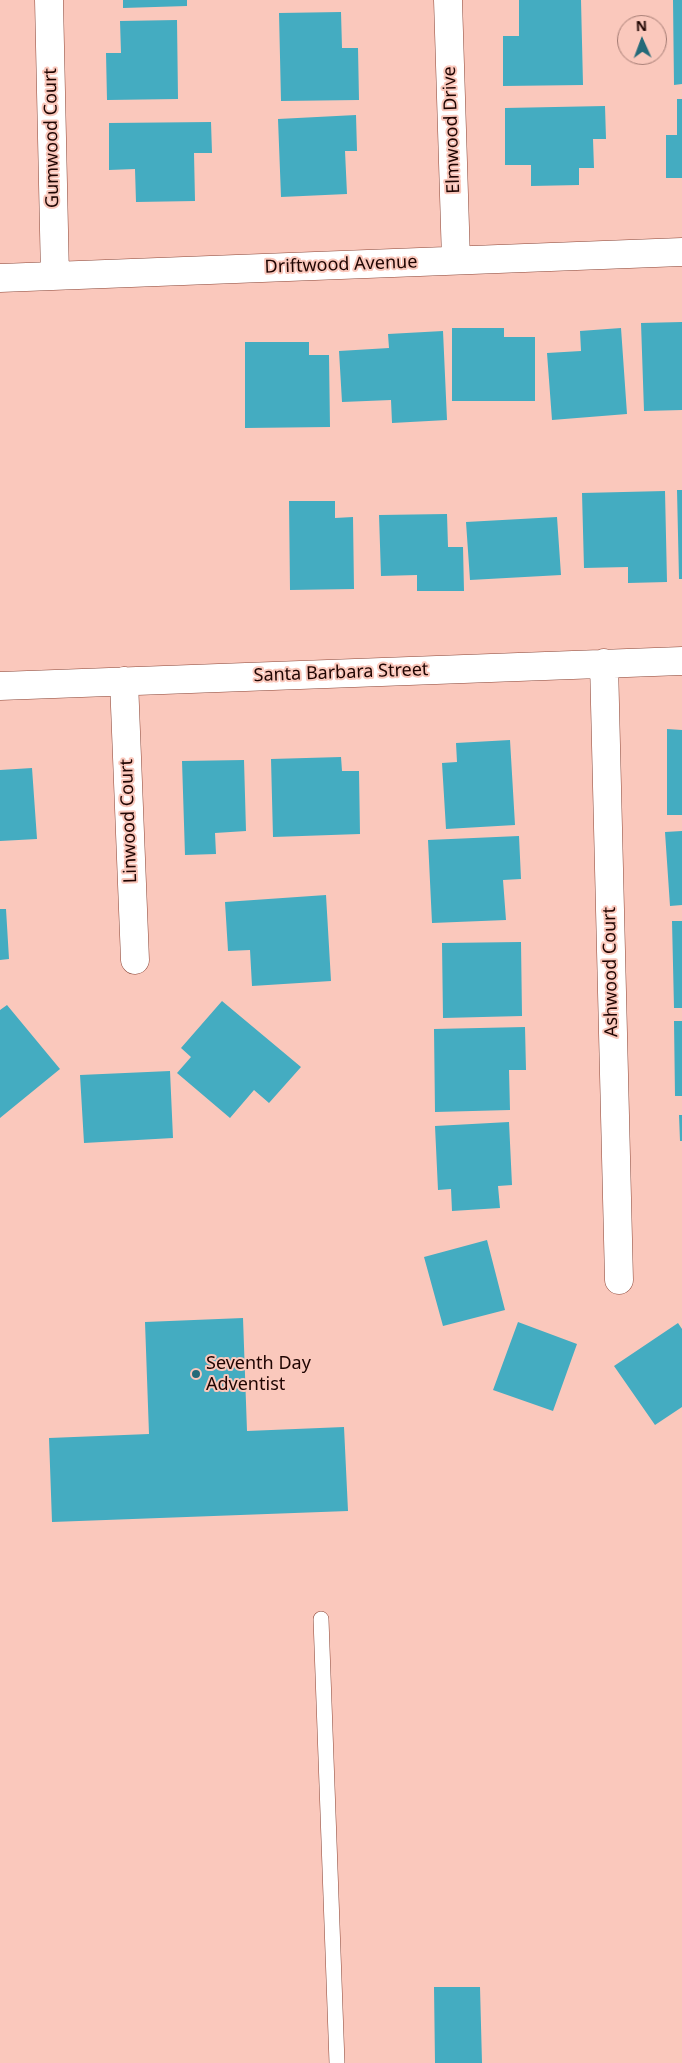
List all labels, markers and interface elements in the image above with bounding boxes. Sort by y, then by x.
north arrow [617,15,667,65]
text: N [635,16,648,35]
street label: Elmwood Drive [439,66,465,194]
street label: Gumwood Court [40,68,64,208]
street label: Driftwood Avenue [264,252,418,278]
street label: Santa Barbara Street [253,659,429,687]
street label: Linwood Court [116,759,142,883]
street label: Ashwood Court [599,907,623,1037]
place label: Seventh Day Adventist [206,1353,311,1396]
marker: Seventh Day Adventist [190,1368,202,1380]

